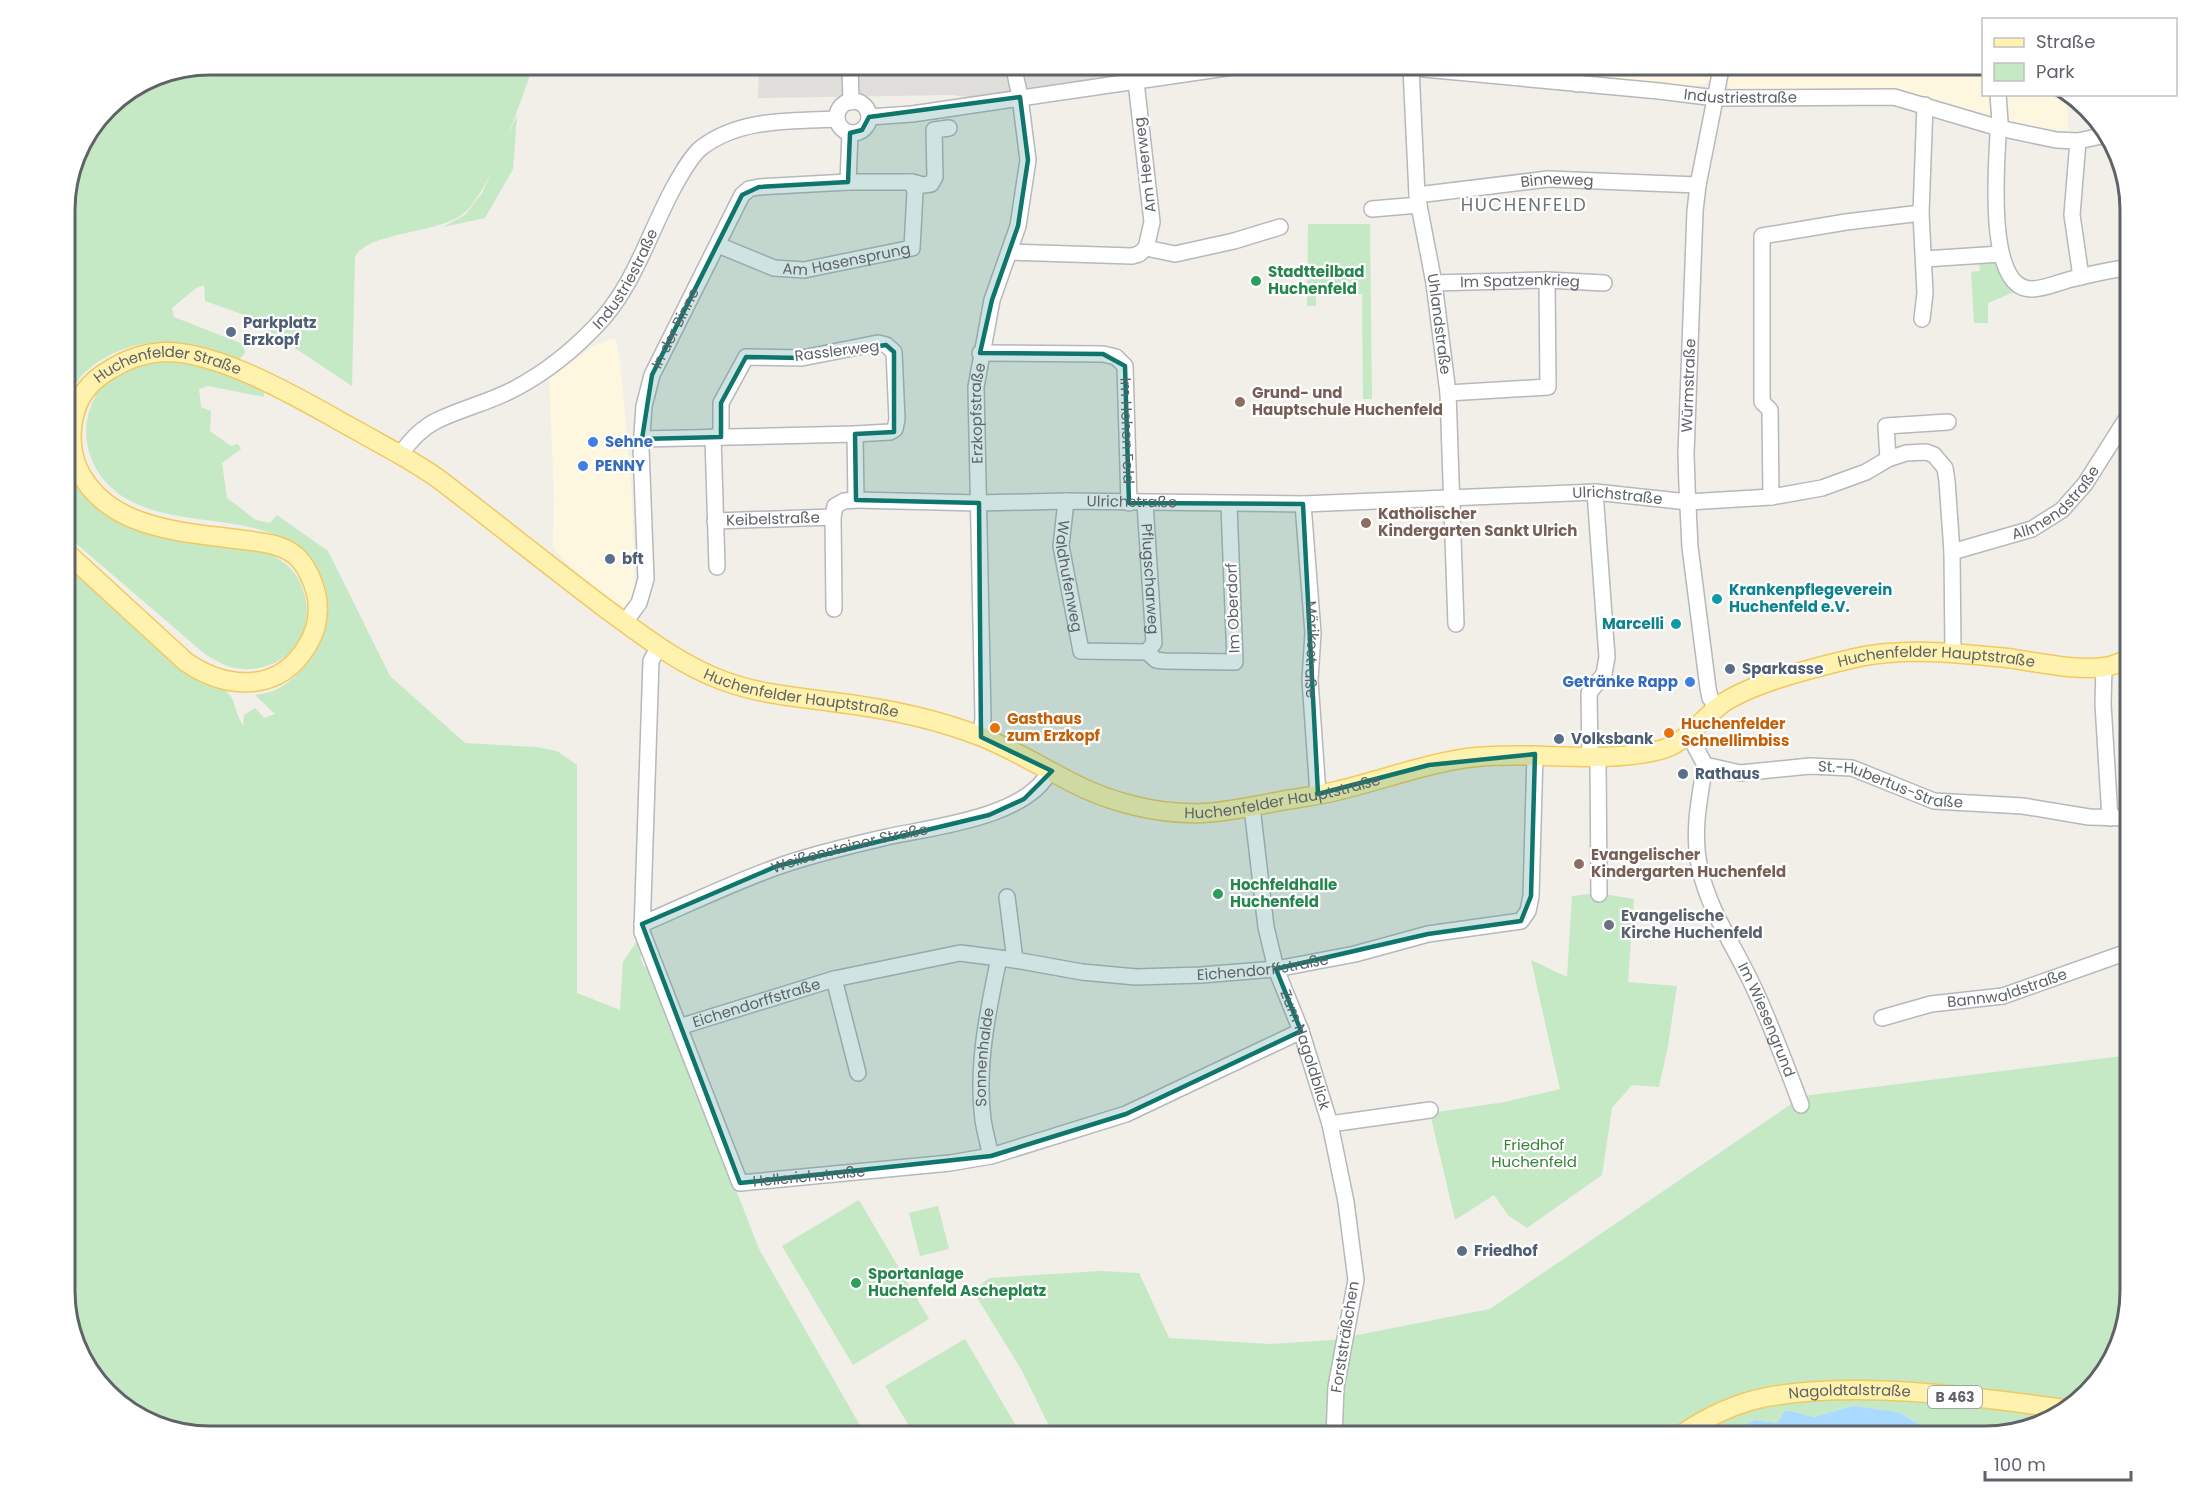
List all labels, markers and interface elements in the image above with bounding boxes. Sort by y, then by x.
legend [1982,18,2177,96]
text: Straße [2036,29,2095,54]
text: Park [2036,59,2075,84]
street label: Industriestraße [1683,83,1797,108]
street label: Am Heerweg [1128,116,1161,214]
street label: Binneweg [1519,168,1594,192]
district label: HUCHENFELD [1461,192,1587,217]
street label: Industriestraße [587,225,662,334]
street label: Am Hasensprung [782,238,912,280]
place label: Stadtteilbad Huchenfeld [1268,261,1365,299]
street label: Im Spatzenkrieg [1460,269,1580,292]
street label: Uhlandstraße [1422,271,1457,376]
marker: Stadtteilbad Huchenfeld [1249,274,1263,288]
street label: In der Binne [646,284,704,372]
place label: Parkplatz Erzkopf [243,312,317,350]
marker: Parkplatz Erzkopf [224,325,238,339]
street label: Rasslerweg [793,335,881,366]
street label: Würmstraße [1676,338,1700,433]
street label: Huchenfelder Straße [89,341,245,387]
street label: Erzkopfstraße [965,361,990,464]
street label: Im Hohen Feld [1115,377,1139,484]
place label: Grund- und Hauptschule Huchenfeld [1252,382,1443,420]
marker: Grund- und Hauptschule Huchenfeld [1233,395,1247,409]
place label: Sehne [605,431,653,452]
marker: Sehne [586,435,600,449]
place label: PENNY [595,455,645,476]
marker: PENNY [576,459,590,473]
street label: Allmendstraße [2009,461,2104,544]
street label: Ulrichstraße [1572,481,1664,509]
street label: Ulrichstraße [1087,490,1177,512]
place label: Katholischer Kindergarten Sankt Ulrich [1378,503,1577,541]
street label: Keibelstraße [726,506,820,531]
marker: Katholischer Kindergarten Sankt Ulrich [1359,516,1373,530]
street label: Waldhufenweg [1051,519,1088,634]
street label: Pflugscharweg [1136,523,1164,635]
place label: bft [622,548,644,569]
marker: bft [603,552,617,566]
street label: Im Oberdorf [1220,562,1245,653]
place label: Krankenpflegeverein Huchenfeld e.V. [1729,579,1892,617]
marker: Krankenpflegeverein Huchenfeld e.V. [1710,592,1724,606]
street label: Mörikestraße [1300,600,1324,699]
place label: Marcelli [1602,613,1664,634]
marker: Marcelli [1669,617,1683,631]
street label: Huchenfelder Hauptstraße [1835,641,2037,672]
place label: Sparkasse [1742,658,1823,679]
marker: Sparkasse [1723,662,1737,676]
street label: Huchenfelder Hauptstraße [700,663,901,722]
place label: Getränke Rapp [1562,671,1678,692]
marker: Getränke Rapp [1683,675,1697,689]
place label: Gasthaus zum Erzkopf [1007,708,1101,746]
place label: Huchenfelder Schnellimbiss [1681,713,1789,751]
marker: Gasthaus zum Erzkopf [988,721,1002,735]
marker: Huchenfelder Schnellimbiss [1662,726,1676,740]
place label: Volksbank [1571,728,1654,749]
marker: Volksbank [1552,732,1566,746]
street label: St.-Hubertus-Straße [1818,755,1964,813]
place label: Rathaus [1695,763,1760,784]
marker: Rathaus [1676,767,1690,781]
street label: Huchenfelder Hauptstraße [1184,769,1383,823]
street label: Weißensteiner Straße [768,818,930,878]
place label: Evangelischer Kindergarten Huchenfeld [1591,844,1786,882]
marker: Evangelischer Kindergarten Huchenfeld [1572,857,1586,871]
place label: Hochfeldhalle Huchenfeld [1230,874,1337,912]
marker: Hochfeldhalle Huchenfeld [1211,887,1225,901]
place label: Evangelische Kirche Huchenfeld [1621,905,1763,943]
marker: Evangelische Kirche Huchenfeld [1602,918,1616,932]
street label: Eichendorffstraße [1197,948,1330,985]
street label: Im Wiesengrund [1733,959,1801,1080]
street label: Bannwaldstraße [1946,963,2070,1012]
street label: Eichendorffstraße [690,973,823,1032]
street label: Zum Nagoldblick [1275,986,1336,1113]
street label: Sonnenhalde [970,1006,999,1107]
park label: Friedhof Huchenfeld [1491,1134,1577,1172]
street label: Hellerichstraße [752,1160,866,1192]
place label: Friedhof [1474,1240,1538,1261]
marker: Friedhof [1455,1244,1469,1258]
place label: Sportanlage Huchenfeld Ascheplatz [868,1263,1046,1301]
marker: Sportanlage Huchenfeld Ascheplatz [849,1276,863,1290]
street label: Forststräßchen [1325,1280,1364,1394]
street label: Nagoldtalstraße [1787,1379,1911,1404]
road number: B 463 [1928,1386,1982,1408]
scale bar [1985,1444,2130,1482]
text: 100 m [1994,1452,2046,1477]

